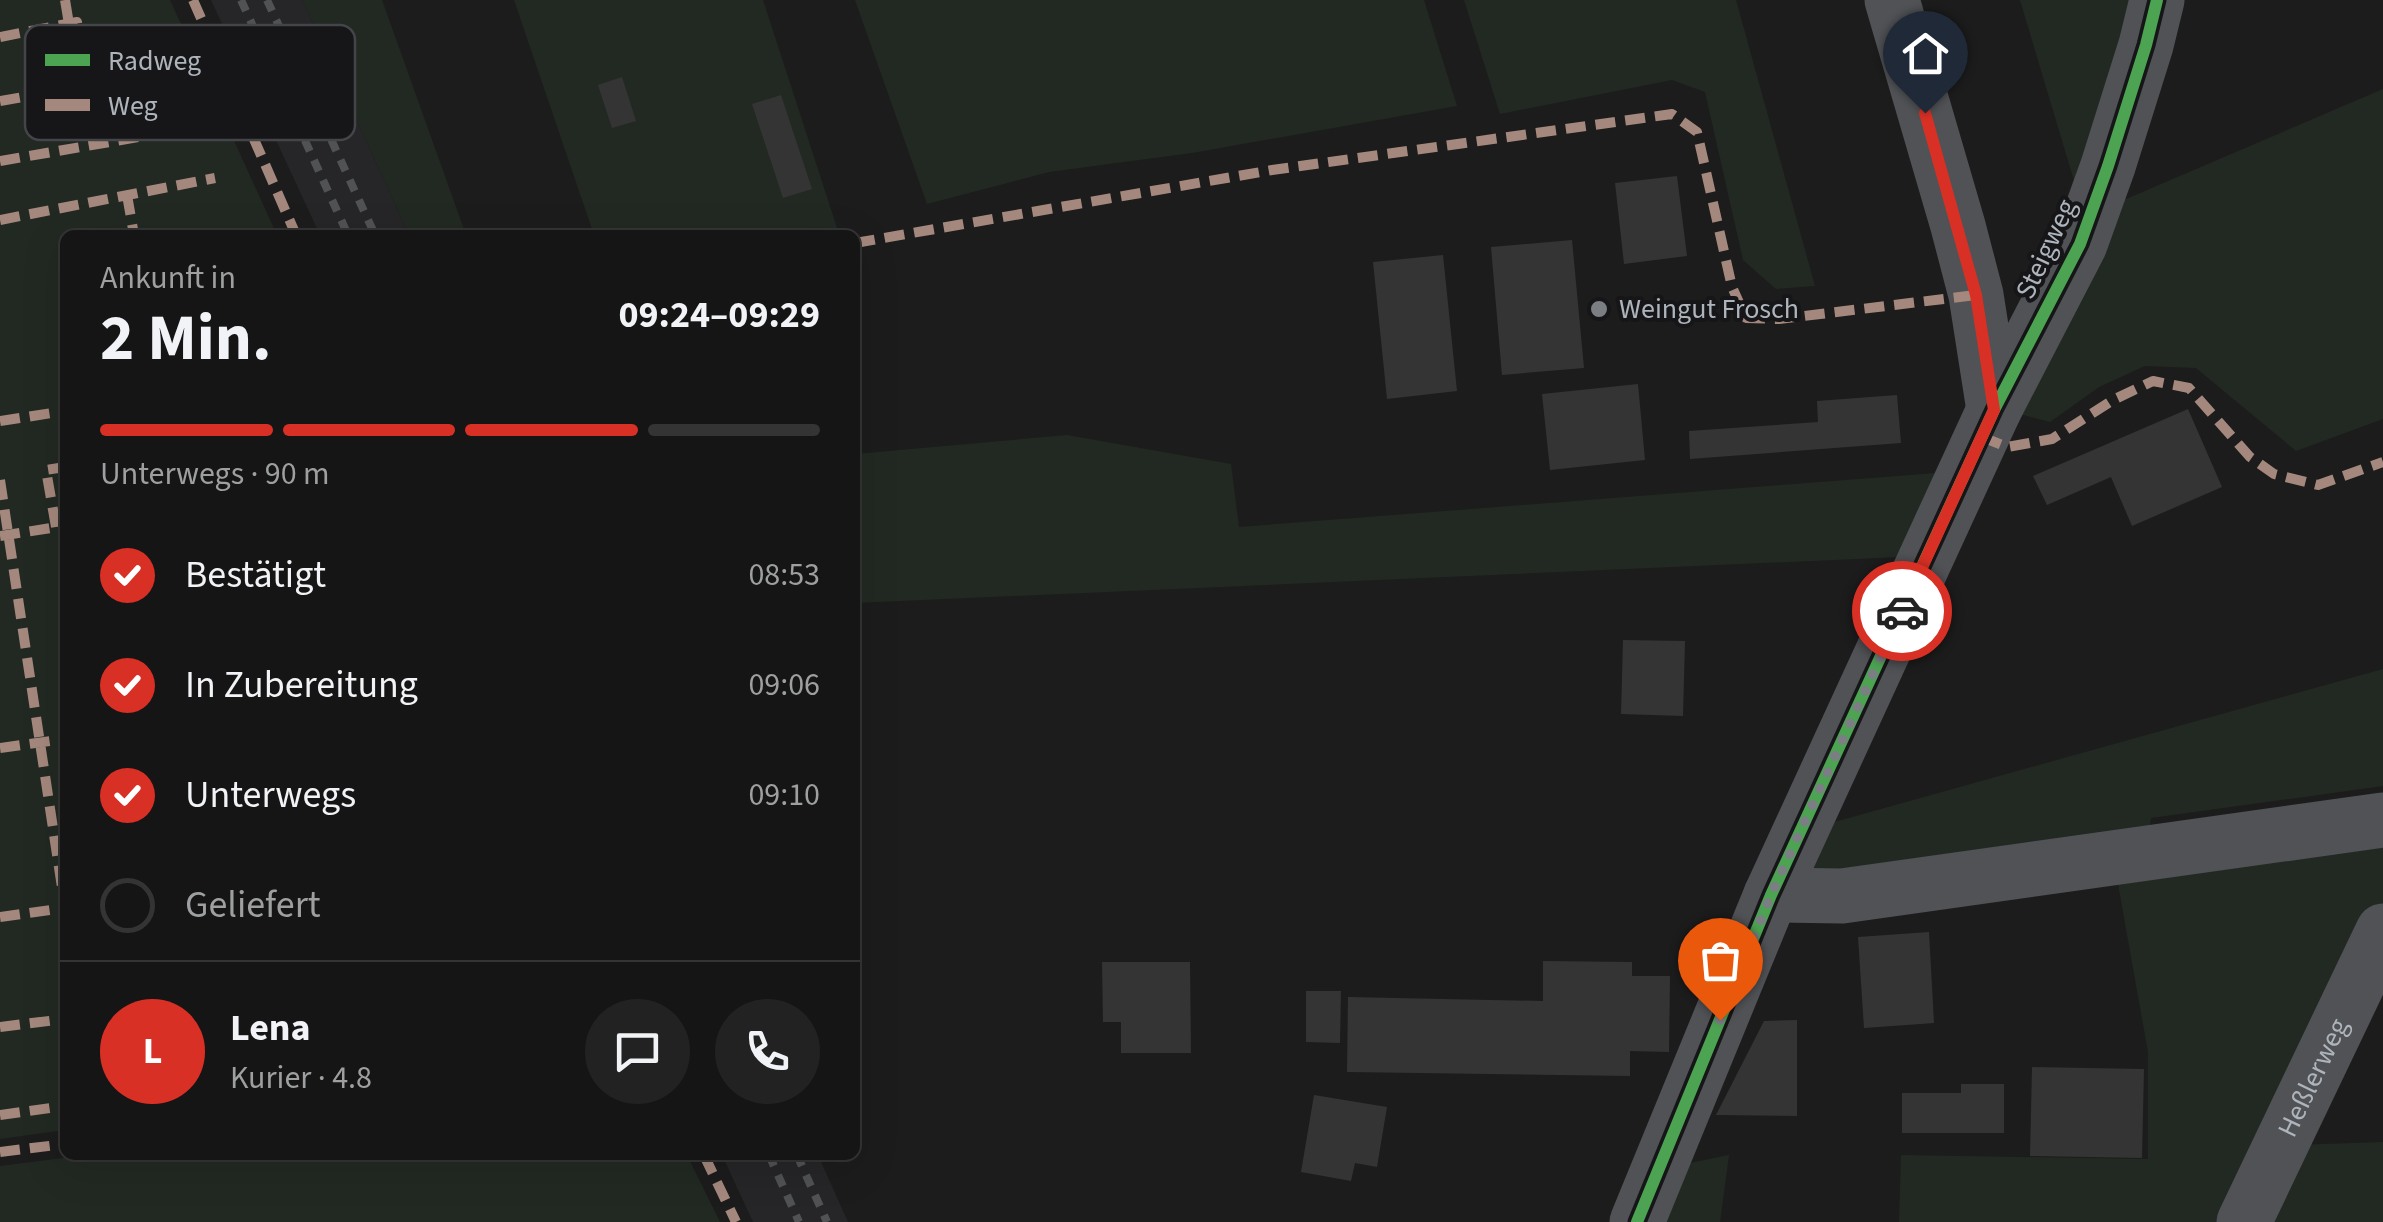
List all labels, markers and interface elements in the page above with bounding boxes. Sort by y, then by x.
pin [1883,11,1968,114]
legend [25,25,355,140]
icon: home [1898,26,1953,81]
text: Radweg [108,41,201,81]
text: Weg [108,86,158,126]
street label: Steigweg [2005,193,2087,305]
text: Ankunft in [100,255,236,301]
text: 09:24–09:29 [618,288,820,342]
place label: Weingut Frosch [1619,289,1799,329]
text: 2 Min. [100,292,271,385]
marker: Weingut Frosch [1588,298,1610,320]
text: Unterwegs · 90 m [100,451,330,497]
icon: check [100,548,155,603]
text: Bestätigt [185,548,326,602]
text: 08:53 [748,552,820,598]
courier [1852,561,1952,661]
icon: car [1875,584,1930,639]
icon: check [100,658,155,713]
text: In Zubereitung [185,658,418,712]
text: 09:06 [748,662,820,708]
icon: check [100,768,155,823]
text: Unterwegs [185,768,356,822]
text: 09:10 [748,772,820,818]
text: Geliefert [185,878,321,932]
pin [1678,918,1763,1021]
icon: bag [1693,933,1748,988]
button: chat [585,999,690,1104]
button: phone [715,999,820,1104]
text: Lena [230,1001,311,1055]
street label: Heßlerweg [2267,1012,2358,1144]
text: L [143,1024,162,1078]
text: Kurier · 4.8 [230,1055,372,1101]

